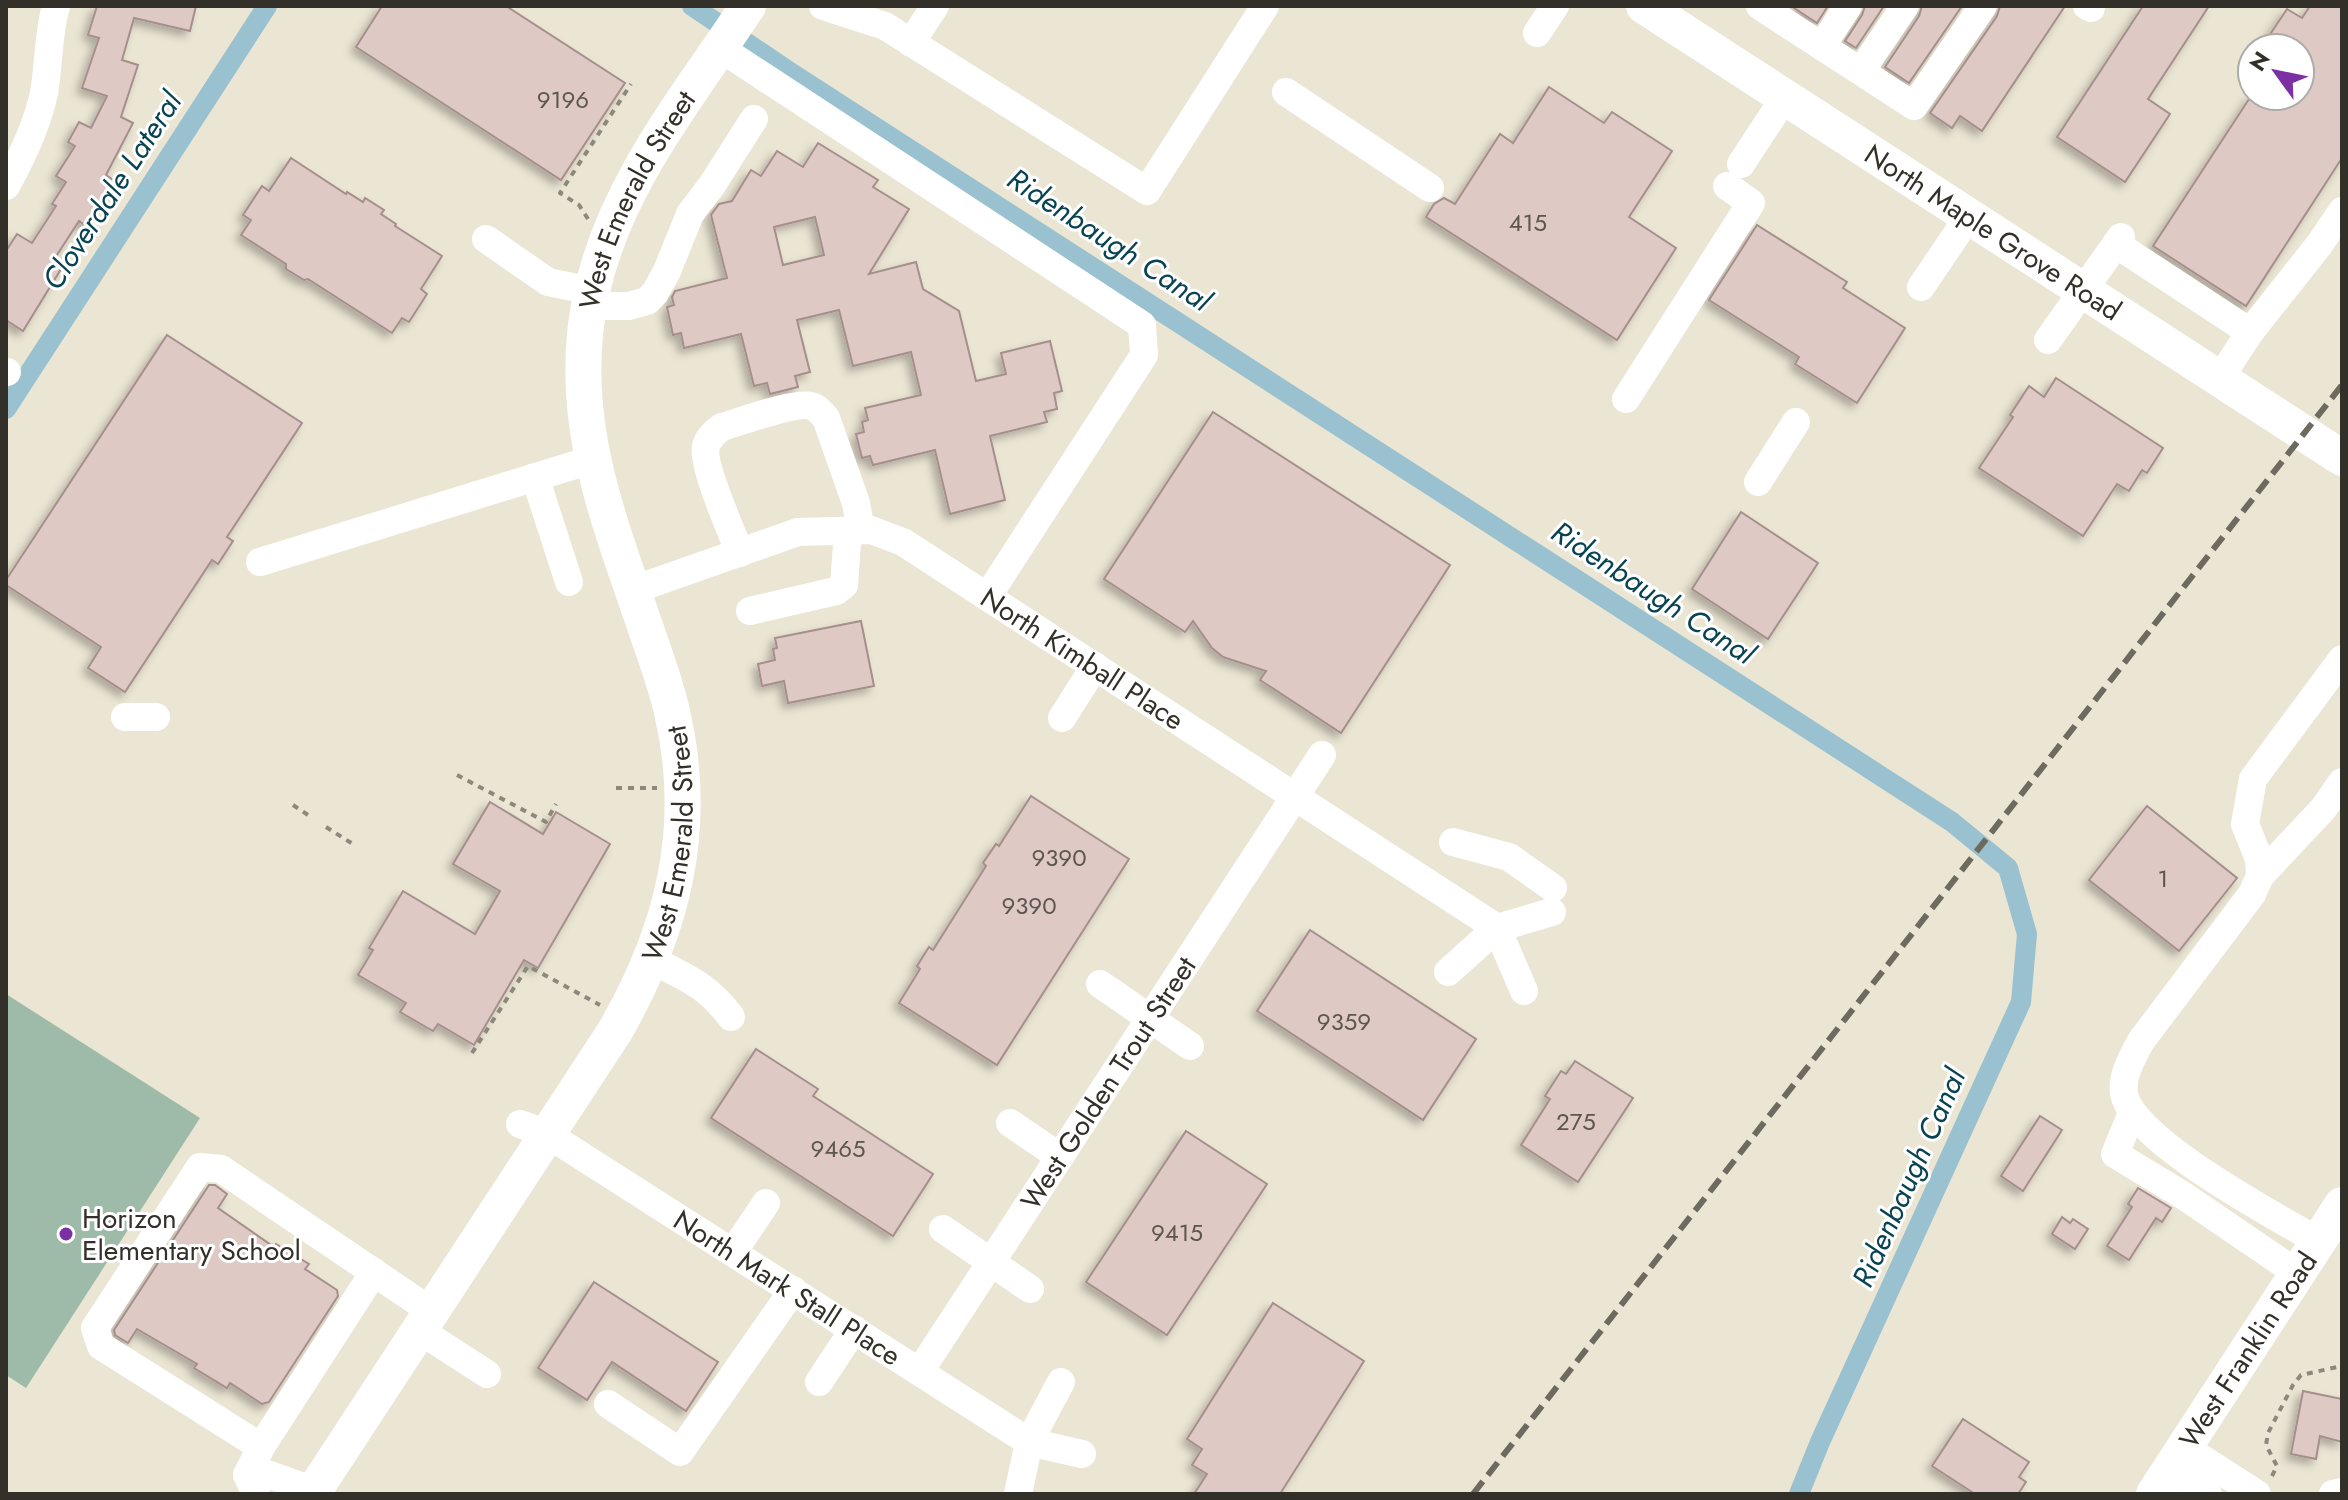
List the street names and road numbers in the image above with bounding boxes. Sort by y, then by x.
street label: West Emerald Street [569,82,706,313]
street label: North Maple Grove Road [1856,134,2129,331]
street label: North Kimball Place [972,578,1192,740]
street label: West Emerald Street [632,722,704,967]
street label: West Golden Trout Street [1011,948,1206,1218]
street label: North Mark Stall Place [665,1200,909,1376]
street label: West Franklin Road [2169,1244,2327,1456]

